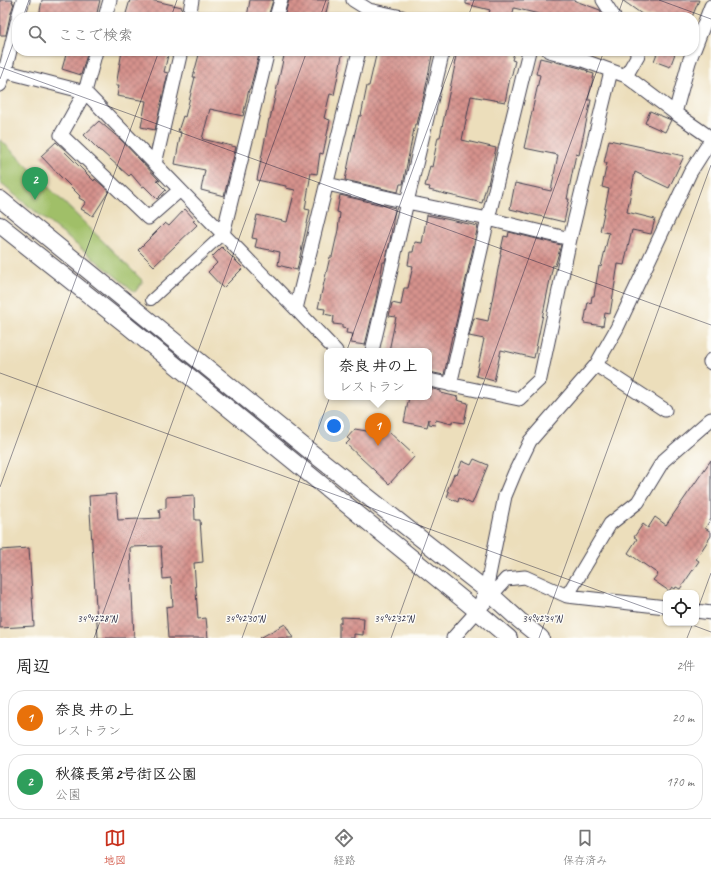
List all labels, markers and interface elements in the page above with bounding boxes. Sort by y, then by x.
search box [12,12,699,56]
icon: search [26,23,48,45]
text: ここで検索 [58,26,133,45]
pin: 2 [22,167,48,200]
popup [324,348,432,400]
text: 奈良 井の上 [339,357,417,376]
text: レストラン [339,379,405,395]
pin: 1 [365,413,391,446]
your location [324,416,344,436]
map controls [663,590,699,626]
button: locate [663,590,699,626]
text: 34°42'28"N [77,612,119,625]
text: 34°42'30"N [225,612,267,625]
text: 34°42'32"N [374,612,416,625]
text: 34°42'34"N [522,612,564,625]
text: 周辺 [16,656,50,677]
text: 2件 [676,658,695,674]
text: 奈良 井の上 [55,701,134,720]
text: 1 [27,710,33,726]
text: 20 m [672,710,694,726]
text: レストラン [55,723,121,739]
text: 秋篠長第2号街区公園 [55,765,197,784]
text: 2 [27,774,33,790]
text: 170 m [666,774,694,790]
text: 公園 [55,787,81,803]
tab: 地図 [104,827,126,867]
tab: 経路 [333,827,355,867]
tab: 保存済み [563,827,607,867]

